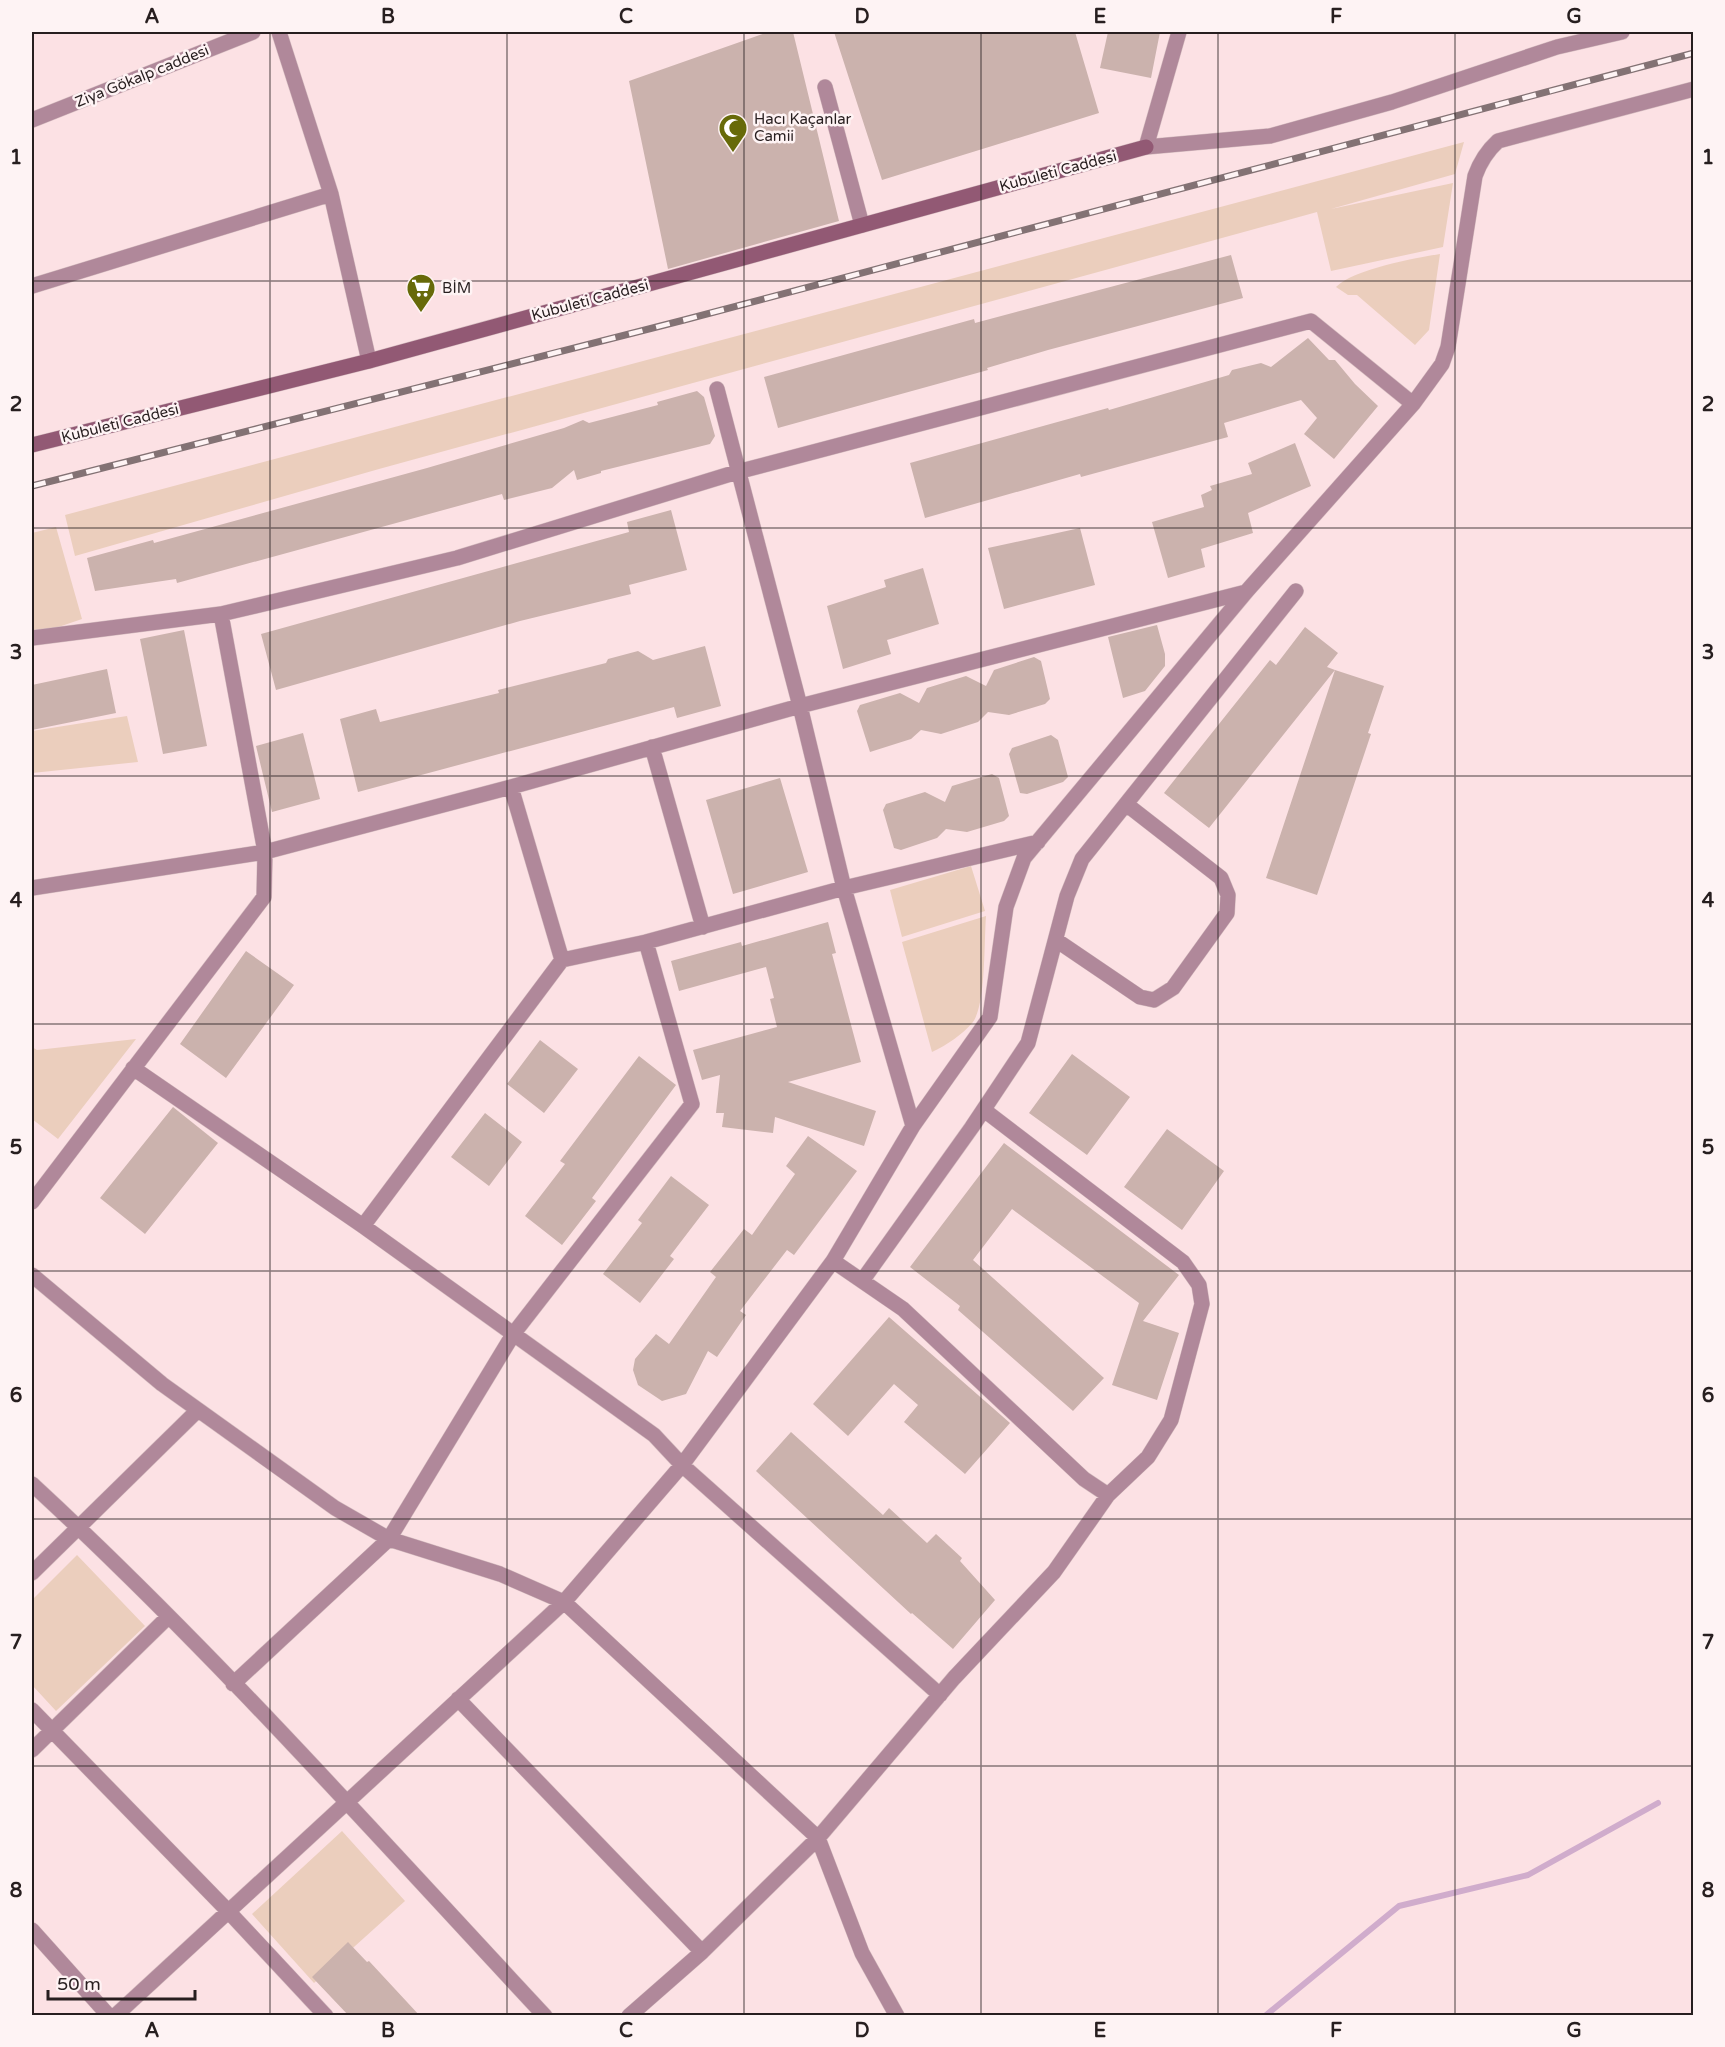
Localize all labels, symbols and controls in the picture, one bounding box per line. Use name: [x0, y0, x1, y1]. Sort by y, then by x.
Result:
text: A: [145, 5, 160, 29]
text: B: [381, 5, 395, 29]
text: C: [619, 5, 633, 29]
text: D: [854, 5, 870, 29]
text: E: [1094, 5, 1107, 29]
text: F: [1330, 5, 1342, 29]
text: G: [1566, 5, 1582, 29]
street label: Ziya Gökalp caddesi: [73, 41, 211, 111]
place label: Hacı Kaçanlar Camii: [754, 110, 852, 145]
mosque icon: Hacı Kaçanlar Camii: [717, 112, 749, 154]
text: 1: [10, 146, 22, 170]
text: 1: [1702, 146, 1714, 170]
street label: Kubuleti Caddesi: [997, 147, 1119, 195]
supermarket icon: BİM: [405, 272, 437, 314]
street label: Kubuleti Caddesi: [529, 276, 651, 324]
place label: BİM: [442, 279, 471, 297]
text: 2: [10, 393, 22, 417]
text: 2: [1702, 393, 1714, 417]
street label: Kubuleti Caddesi: [59, 400, 181, 446]
text: 3: [10, 641, 22, 665]
text: 3: [1702, 641, 1714, 665]
text: 4: [10, 889, 23, 913]
text: 4: [1702, 889, 1715, 913]
text: 5: [10, 1136, 22, 1160]
text: 5: [1702, 1136, 1714, 1160]
text: 6: [10, 1384, 22, 1408]
text: 6: [1702, 1384, 1714, 1408]
text: 7: [10, 1631, 22, 1655]
text: 7: [1702, 1631, 1714, 1655]
text: 8: [10, 1879, 22, 1903]
text: 8: [1702, 1879, 1714, 1903]
scale bar: [48, 1963, 195, 2001]
text: 50 m: [57, 1973, 101, 1995]
text: A: [145, 2019, 160, 2043]
text: B: [381, 2019, 395, 2043]
text: C: [619, 2019, 633, 2043]
text: D: [854, 2019, 870, 2043]
text: E: [1094, 2019, 1107, 2043]
text: F: [1330, 2019, 1342, 2043]
text: G: [1566, 2019, 1582, 2043]

